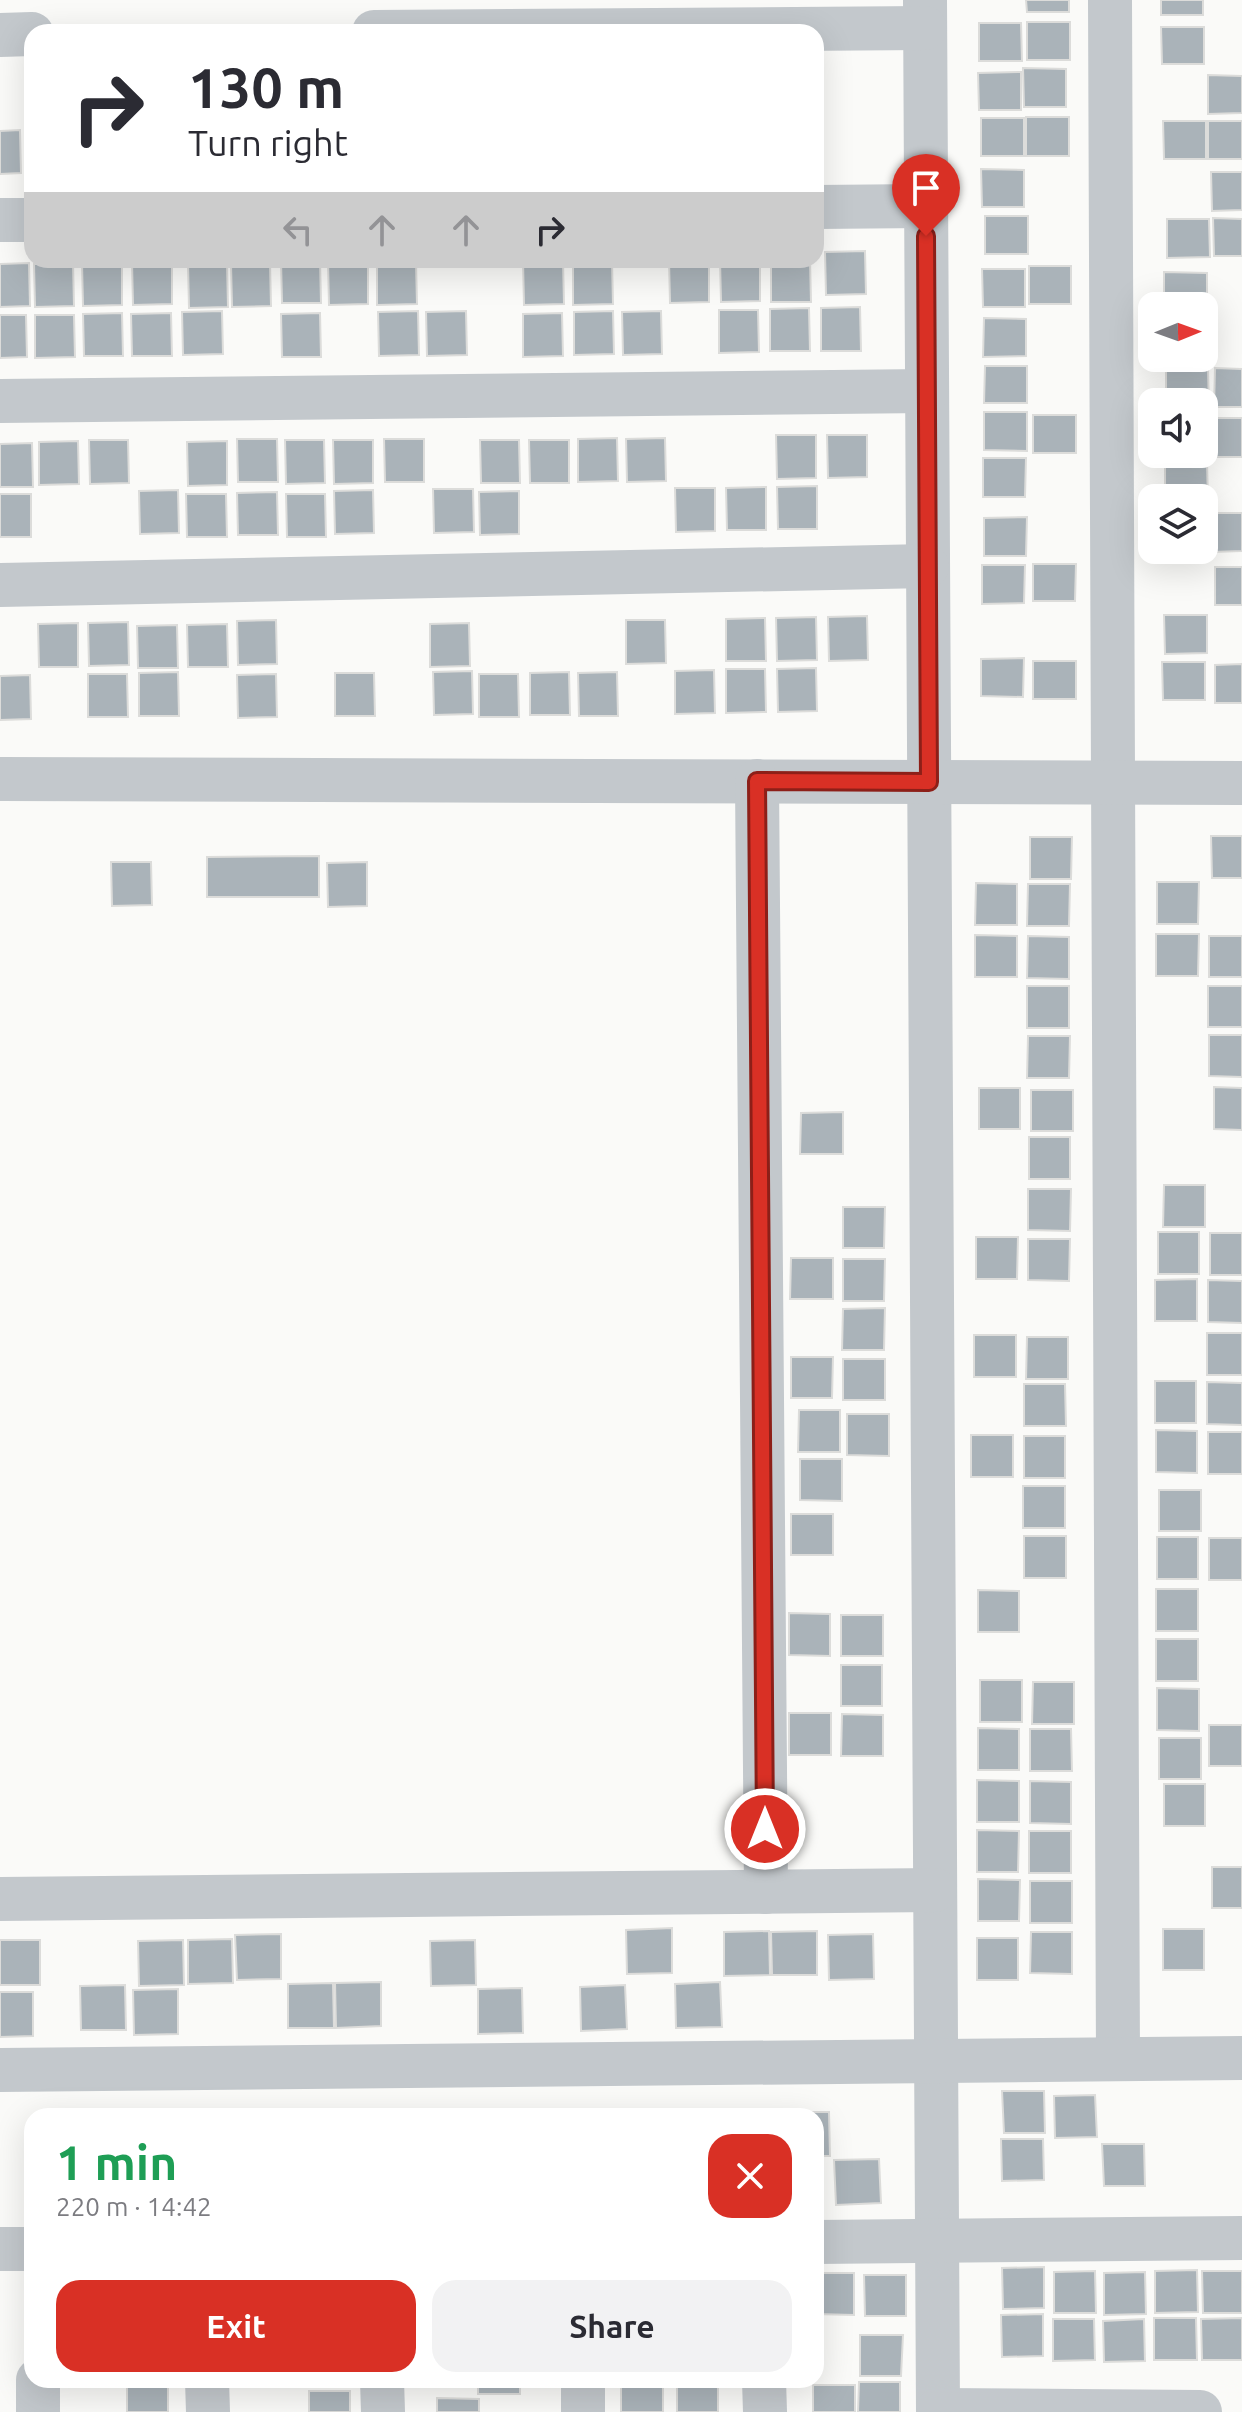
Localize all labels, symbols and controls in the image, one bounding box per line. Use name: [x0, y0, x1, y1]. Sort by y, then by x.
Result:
icon: right: [56, 56, 160, 160]
text: 130 m: [188, 56, 344, 119]
text: Turn right: [188, 122, 348, 163]
pin: [892, 154, 960, 236]
icon: arrive: [904, 166, 948, 210]
icon: left: [276, 208, 320, 252]
icon: ahead: [360, 208, 404, 252]
icon: ahead: [444, 208, 488, 252]
icon: right: [528, 208, 572, 252]
north arrow: [1138, 292, 1218, 372]
map controls: [1138, 292, 1218, 564]
button: sound: [1138, 388, 1218, 468]
button: layers: [1138, 484, 1218, 564]
position arrow: [723, 1787, 807, 1871]
button: close: [708, 2134, 792, 2218]
text: 1 min: [56, 2135, 177, 2189]
text: 220 m · 14:42: [56, 2192, 212, 2221]
button: Exit: [56, 2280, 416, 2372]
button: Share: [432, 2280, 792, 2372]

